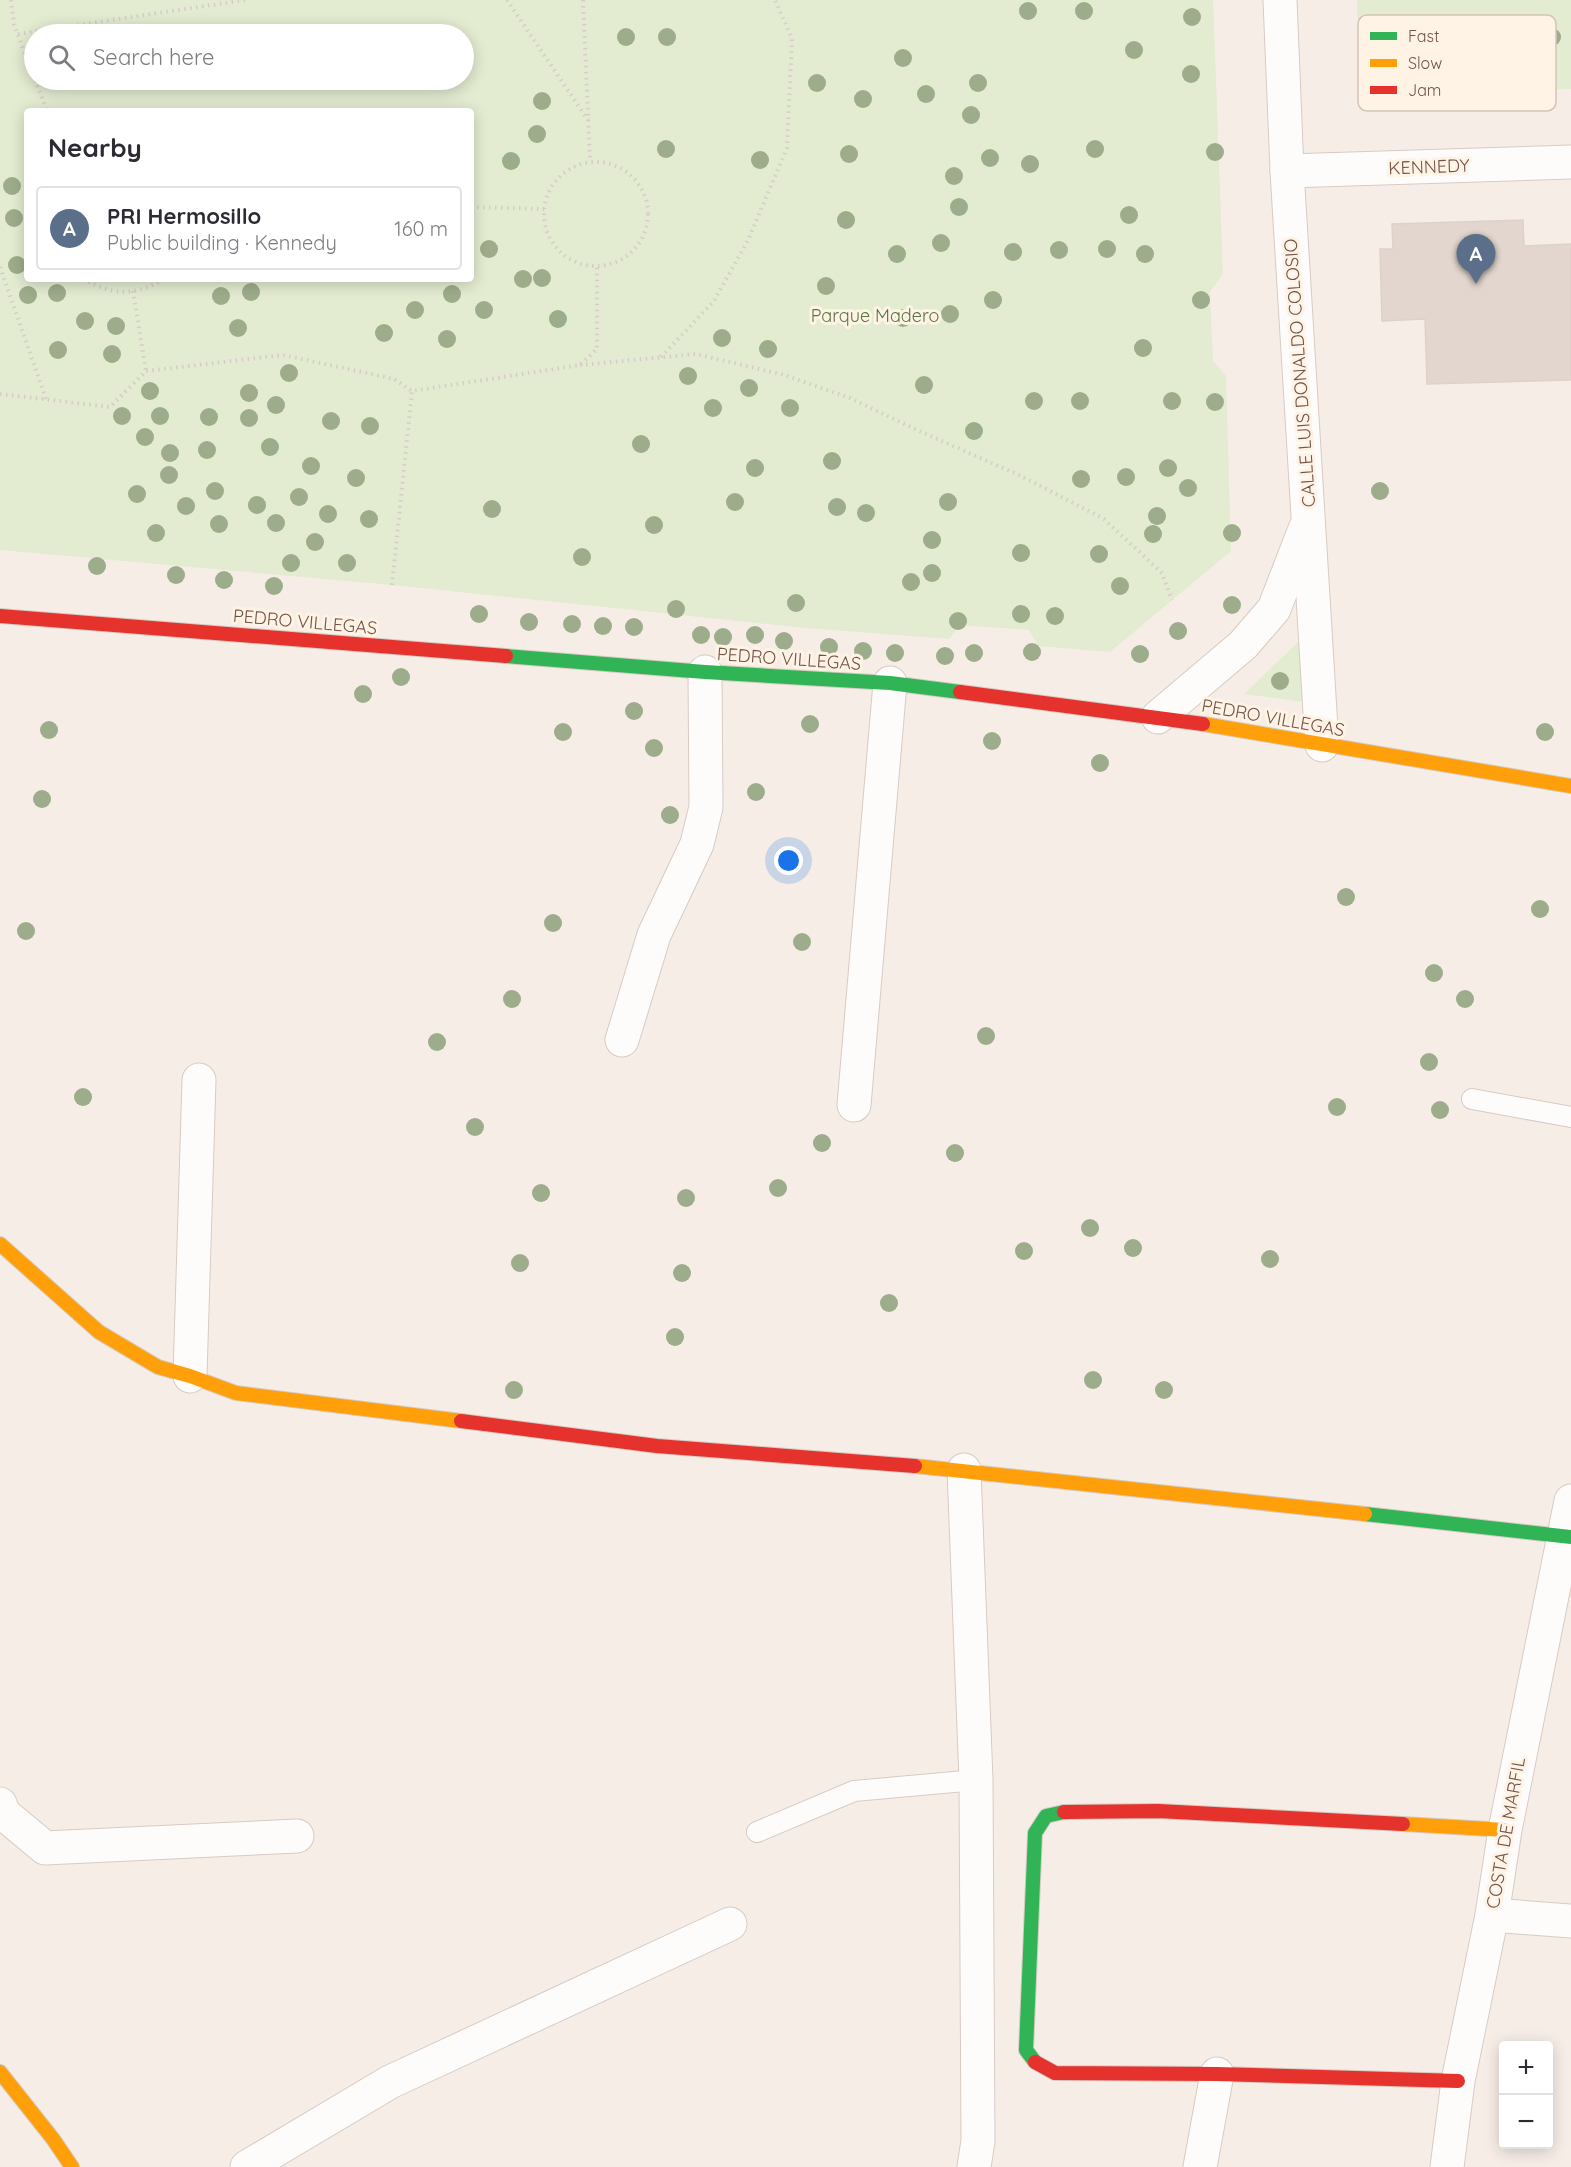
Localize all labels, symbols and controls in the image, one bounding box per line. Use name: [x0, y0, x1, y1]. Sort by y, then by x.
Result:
legend: [1358, 15, 1556, 111]
search box: [24, 24, 474, 90]
text: Fast: [1408, 26, 1439, 46]
icon: search: [45, 41, 78, 74]
text: Search here: [93, 43, 214, 71]
text: Slow: [1408, 53, 1442, 73]
text: Jam: [1408, 80, 1441, 100]
text: Nearby: [48, 131, 142, 164]
street label: KENNEDY: [1388, 154, 1470, 179]
text: PRI Hermosillo: [107, 202, 261, 230]
text: A: [63, 216, 76, 241]
text: 160 m: [394, 216, 448, 241]
text: Public building · Kennedy: [107, 230, 337, 255]
pin: A: [1456, 234, 1496, 284]
street label: CALLE LUIS DONALDO COLOSIO: [1279, 238, 1320, 508]
park label: Parque Madero: [811, 304, 939, 327]
street label: PEDRO VILLEGAS: [232, 604, 378, 639]
street label: PEDRO VILLEGAS: [716, 642, 862, 675]
street label: PEDRO VILLEGAS: [1200, 694, 1346, 741]
your location: [774, 846, 803, 875]
street label: COSTA DE MARFIL: [1481, 1755, 1530, 1910]
map controls: [1499, 2041, 1553, 2149]
button: +: [1499, 2041, 1553, 2095]
button: −: [1499, 2095, 1553, 2149]

